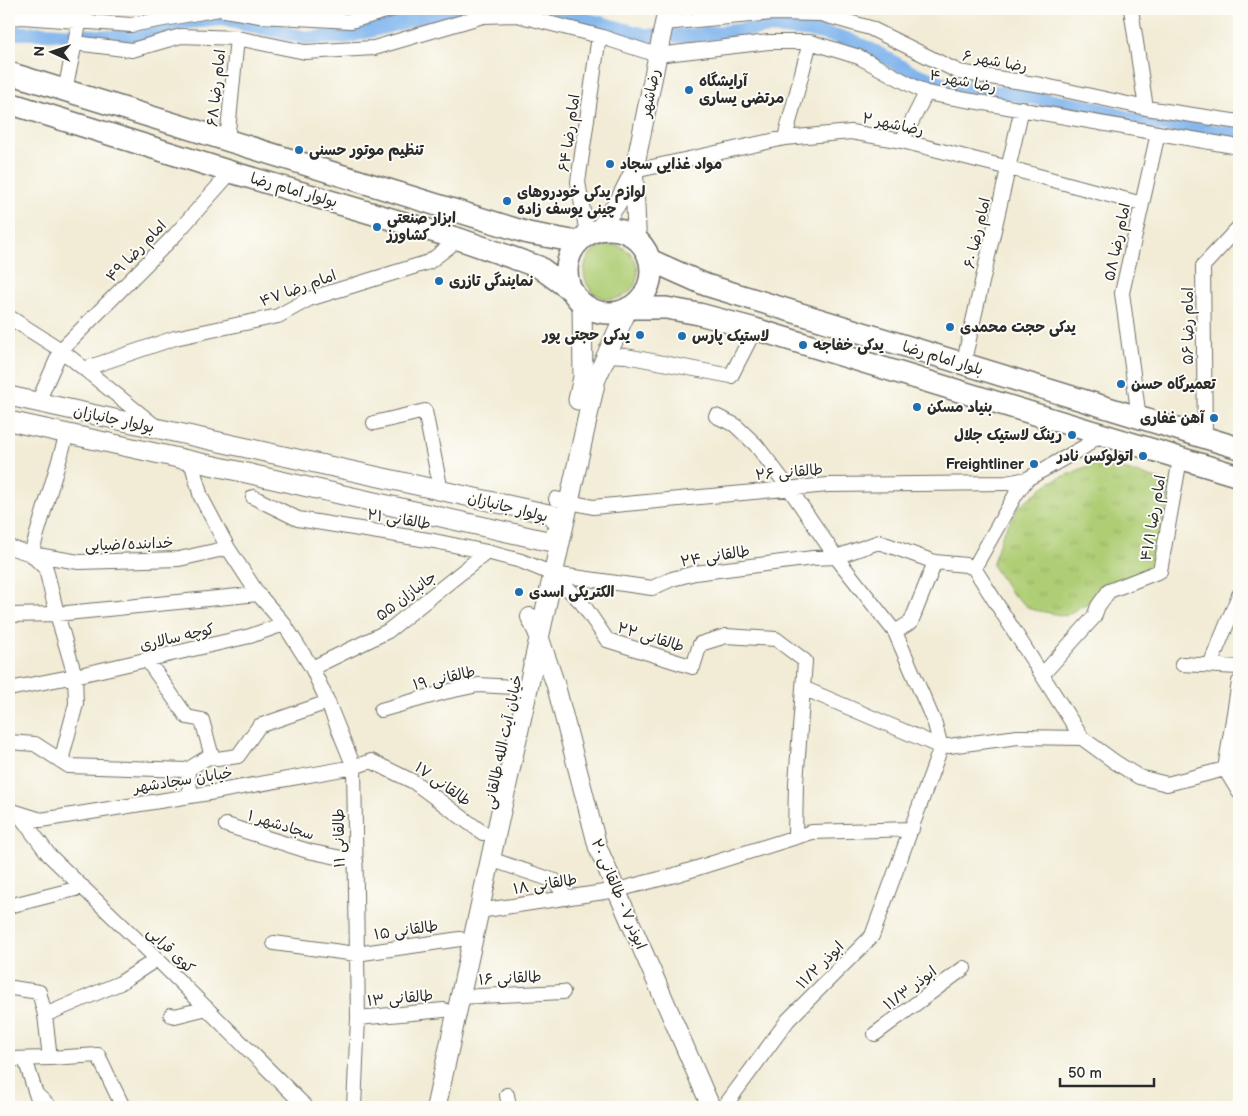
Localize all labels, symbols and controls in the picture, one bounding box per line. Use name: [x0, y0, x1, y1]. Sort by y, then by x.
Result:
north arrow: [28, 28, 78, 78]
text: N: [31, 46, 48, 57]
street label: رضا شهر ۶: [961, 46, 1029, 77]
street label: امام رضا ۶۸: [203, 48, 231, 128]
street label: رضا شهر ۴: [928, 66, 998, 97]
street label: رضاشهر: [636, 68, 664, 121]
place label: آرایشگاه مرتضی یساری: [699, 71, 784, 108]
marker: آرایشگاه مرتضی یساری: [683, 84, 695, 96]
street label: امام رضا ۶۴: [555, 93, 585, 173]
street label: رضاشهر ۲: [860, 109, 925, 140]
place label: تنظیم موتور حسنی: [309, 141, 424, 161]
marker: تنظیم موتور حسنی: [293, 144, 305, 156]
place label: مواد غذایی سجاد: [620, 155, 722, 174]
marker: مواد غذایی سجاد: [604, 158, 616, 170]
street label: بولوار امام رضا: [248, 169, 340, 213]
place label: لوازم یدکی خودروهای چینی یوسف زاده: [517, 183, 645, 219]
marker: لوازم یدکی خودروهای چینی یوسف زاده: [501, 195, 513, 207]
street label: امام رضا ۶۰: [960, 196, 996, 271]
street label: امام رضا ۵۸: [1100, 201, 1136, 283]
place label: ابزار صنعتی کشاورز: [385, 209, 456, 245]
street label: امام رضا ۴۹: [102, 216, 171, 287]
marker: ابزار صنعتی کشاورز: [371, 221, 383, 233]
street label: امام رضا ۴۷: [257, 266, 339, 312]
place label: نمایندگی تازری: [449, 271, 533, 291]
marker: نمایندگی تازری: [433, 275, 445, 287]
street label: امام رضا ۵۶: [1179, 287, 1199, 365]
place label: یدکی حجت محمدی: [960, 318, 1076, 337]
marker: یدکی حجت محمدی: [944, 321, 956, 333]
place label: یدکی حجتی پور: [541, 326, 631, 345]
place label: لاستیک پارس: [692, 327, 769, 346]
marker: یدکی حجتی پور: [634, 329, 646, 341]
marker: لاستیک پارس: [676, 330, 688, 342]
place label: یدکی خفاجه: [813, 336, 885, 355]
street label: بلوار امام رضا: [900, 337, 986, 381]
marker: یدکی خفاجه: [797, 339, 809, 351]
place label: تعمیرگاه حسن: [1131, 374, 1216, 394]
marker: تعمیرگاه حسن: [1115, 378, 1127, 390]
place label: بنیاد مسکن: [927, 398, 992, 417]
marker: بنیاد مسکن: [911, 401, 923, 413]
street label: بولوار جانبازان: [72, 402, 156, 437]
place label: آهن غفاری: [1140, 409, 1205, 428]
marker: آهن غفاری: [1208, 412, 1220, 424]
place label: رینگ لاستیک جلال: [954, 426, 1062, 445]
marker: رینگ لاستیک جلال: [1066, 429, 1078, 441]
place label: اتولوکس نادر: [1055, 447, 1133, 466]
marker: اتولوکس نادر: [1137, 450, 1149, 462]
place label: Freightliner: [946, 455, 1025, 474]
marker: Freightliner: [1028, 458, 1040, 470]
street label: طالقانی ۲۶: [754, 460, 824, 485]
street label: امام رضا ۴۱/۱: [1137, 474, 1171, 563]
street label: بولوار جانبازان: [466, 488, 550, 527]
street label: طالقانی ۲۱: [366, 505, 432, 534]
street label: خدابنده/ضیایی: [84, 533, 174, 556]
street label: طالقانی ۲۴: [679, 542, 751, 571]
street label: جانبازان ۵۵: [372, 567, 440, 625]
place label: الکتریکی اسدی: [529, 583, 615, 602]
marker: الکتریکی اسدی: [513, 586, 525, 598]
street label: طالقانی ۲۲: [615, 618, 687, 657]
street label: کوچه سالاری: [138, 620, 216, 655]
street label: طالقانی ۱۹: [411, 662, 477, 695]
street label: خیابان آیت الله طالقانی: [480, 673, 527, 811]
street label: طالقانی ۱۷: [411, 758, 475, 811]
street label: خیابان سجادشهر: [131, 763, 234, 798]
street label: سجادشهر ۱: [245, 806, 316, 845]
street label: طالقانی ۱۱: [329, 808, 350, 868]
street label: ابوذر ۷ - طالقانی ۲۰: [587, 836, 650, 952]
street label: طالقانی ۱۸: [512, 870, 578, 899]
street label: طالقانی ۱۵: [373, 917, 439, 944]
street label: کوی قرایی: [143, 923, 199, 978]
street label: ابوذر ۱۱/۲: [793, 938, 848, 993]
street label: ابوذر ۱۱/۳: [880, 962, 941, 1015]
street label: طالقانی ۱۶: [478, 967, 542, 990]
street label: طالقانی ۱۳: [366, 986, 434, 1011]
scale bar: [1060, 1056, 1154, 1088]
text: 50 m: [1068, 1064, 1102, 1083]

